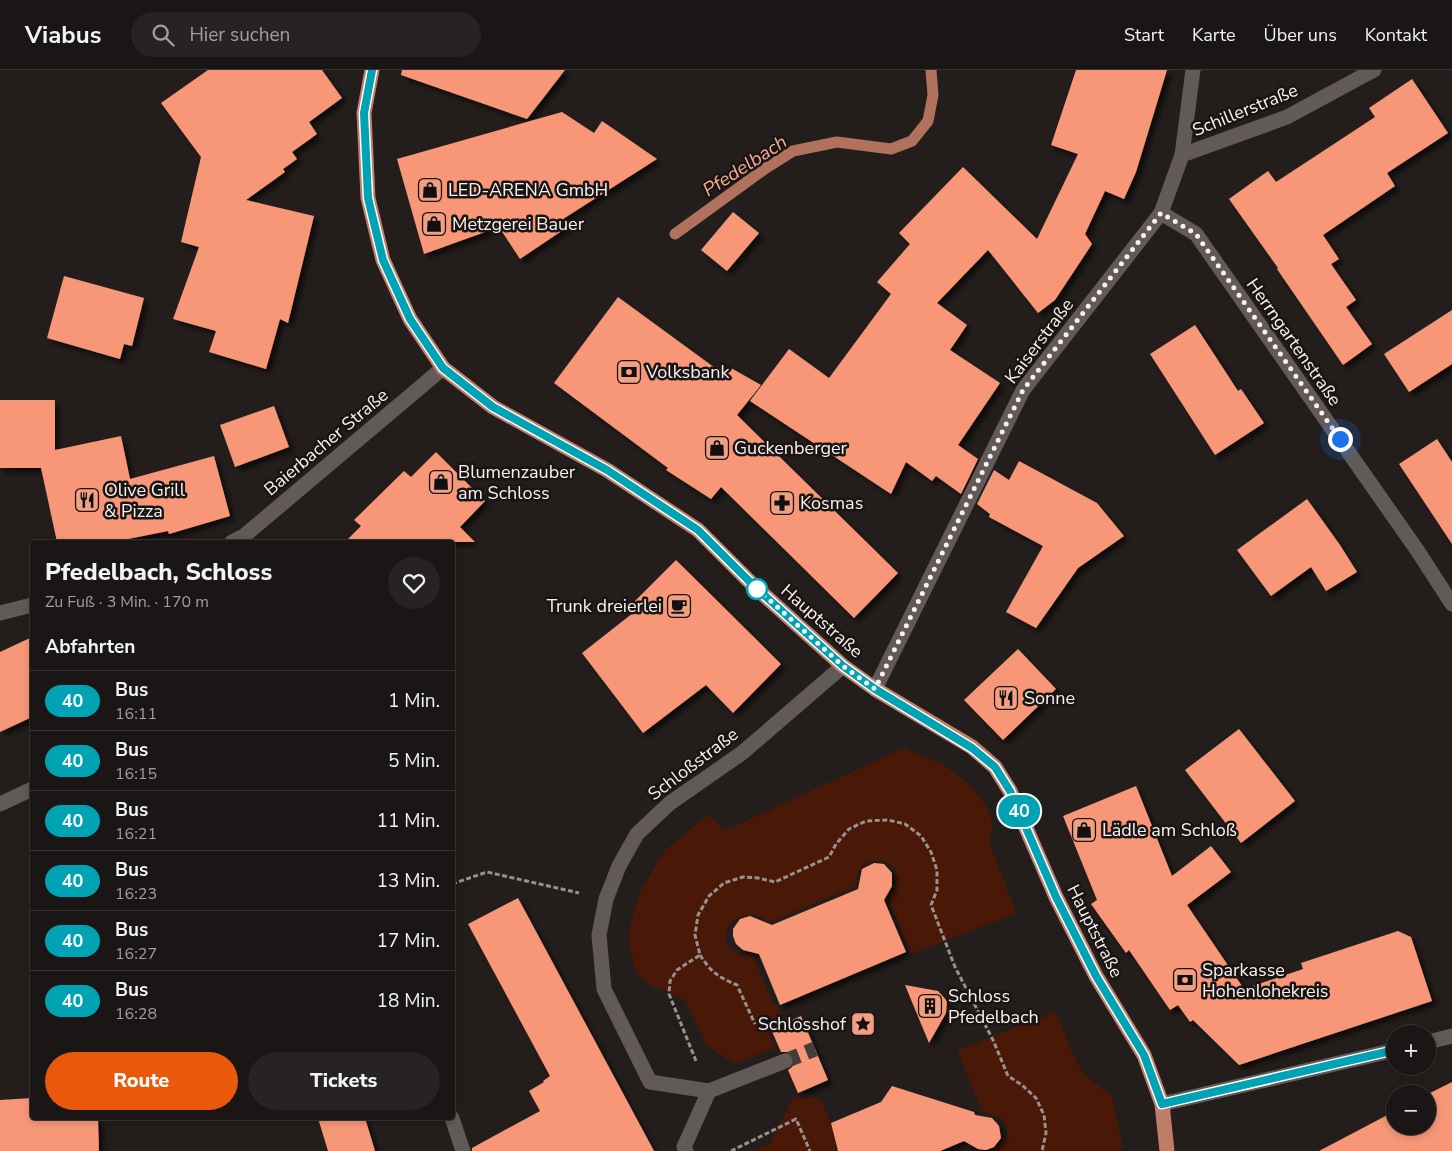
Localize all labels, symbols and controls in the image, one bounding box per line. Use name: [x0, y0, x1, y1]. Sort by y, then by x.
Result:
search box: [131, 12, 481, 57]
text: Viabus: [25, 19, 101, 51]
icon: search: [149, 21, 177, 49]
text: Hier suchen: [189, 22, 290, 48]
text: Start: [1124, 23, 1164, 47]
text: Karte: [1192, 23, 1236, 47]
text: Über uns: [1264, 23, 1337, 47]
text: Kontakt: [1365, 23, 1427, 47]
street label: Schillerstraße: [1189, 78, 1301, 142]
water label: Pfedelbach: [698, 129, 792, 203]
shop icon: LED-ARENA GmbH: [417, 177, 443, 203]
place label: LED-ARENA GmbH: [448, 178, 608, 202]
shop icon: Metzgerei Bauer: [421, 211, 447, 237]
place label: Metzgerei Bauer: [452, 212, 585, 236]
street label: Herrngartenstraße: [1241, 273, 1347, 411]
street label: Kaiserstraße: [999, 293, 1079, 389]
bank icon: Volksbank: [616, 359, 642, 385]
place label: Volksbank: [645, 360, 730, 384]
street label: Baierbacher Straße: [259, 383, 393, 501]
your location: [1328, 427, 1353, 452]
shop icon: Guckenberger: [704, 435, 730, 461]
place label: Guckenberger: [734, 436, 848, 460]
place label: Blumenzauber am Schloss: [458, 460, 576, 505]
shop icon: Blumenzauber am Schloss: [428, 469, 454, 495]
place label: Olive Grill & Pizza: [104, 478, 186, 523]
restaurant icon: Olive Grill & Pizza: [74, 487, 100, 513]
pharmacy icon: Kosmas: [769, 490, 795, 516]
place label: Kosmas: [800, 491, 863, 515]
text: Pfedelbach, Schloss: [45, 556, 272, 588]
button: heart: [388, 557, 440, 609]
unlabelled marker: [746, 578, 768, 600]
street label: Hauptstraße: [776, 579, 868, 663]
text: Zu Fuß · 3 Min. · 170 m: [45, 591, 209, 613]
cafe icon: Trunk dreierlei: [666, 593, 692, 619]
place label: Trunk dreierlei: [547, 594, 662, 618]
text: Abfahrten: [45, 634, 135, 660]
text: Bus: [115, 677, 148, 703]
restaurant icon: Sonne: [993, 685, 1019, 711]
place label: Sonne: [1024, 686, 1075, 710]
text: 1 Min.: [388, 688, 440, 714]
text: 40: [62, 689, 83, 713]
text: 16:11: [115, 703, 157, 725]
street label: Schloßstraße: [643, 722, 743, 806]
text: Bus: [115, 737, 148, 763]
text: 5 Min.: [388, 748, 440, 774]
text: 40: [62, 749, 83, 773]
text: 16:15: [115, 763, 157, 785]
line badge: 40: [996, 795, 1042, 827]
text: Bus: [115, 797, 148, 823]
text: 40: [1008, 799, 1030, 823]
text: 11 Min.: [377, 808, 440, 834]
text: 40: [62, 809, 83, 833]
shop icon: Lädle am Schloß: [1071, 817, 1097, 843]
place label: Lädle am Schloß: [1102, 818, 1237, 842]
text: 16:21: [115, 823, 157, 845]
text: Bus: [115, 857, 148, 883]
text: 13 Min.: [377, 868, 440, 894]
text: 40: [62, 869, 83, 893]
street label: Hauptstraße: [1061, 880, 1129, 982]
text: 16:23: [115, 883, 157, 905]
text: Bus: [115, 917, 148, 943]
text: 17 Min.: [377, 928, 440, 954]
text: 40: [62, 929, 83, 953]
text: 16:27: [115, 943, 157, 965]
place label: Sparkasse Hohenlohekreis: [1202, 958, 1329, 1003]
bank icon: Sparkasse Hohenlohekreis: [1172, 967, 1198, 993]
text: Bus: [115, 977, 148, 1003]
place label: Schloss Pfedelbach: [948, 984, 1039, 1029]
text: 18 Min.: [377, 988, 440, 1014]
text: 40: [62, 989, 83, 1013]
building icon: Schloss Pfedelbach: [917, 993, 943, 1019]
text: 16:28: [115, 1003, 157, 1025]
place icon: Schlosshof: [850, 1011, 876, 1037]
place label: Schlosshof: [758, 1012, 847, 1036]
map controls: [1386, 1025, 1436, 1135]
button: +: [1386, 1025, 1436, 1075]
button: Route: [45, 1052, 238, 1110]
button: Tickets: [248, 1052, 440, 1110]
button: −: [1386, 1085, 1436, 1135]

